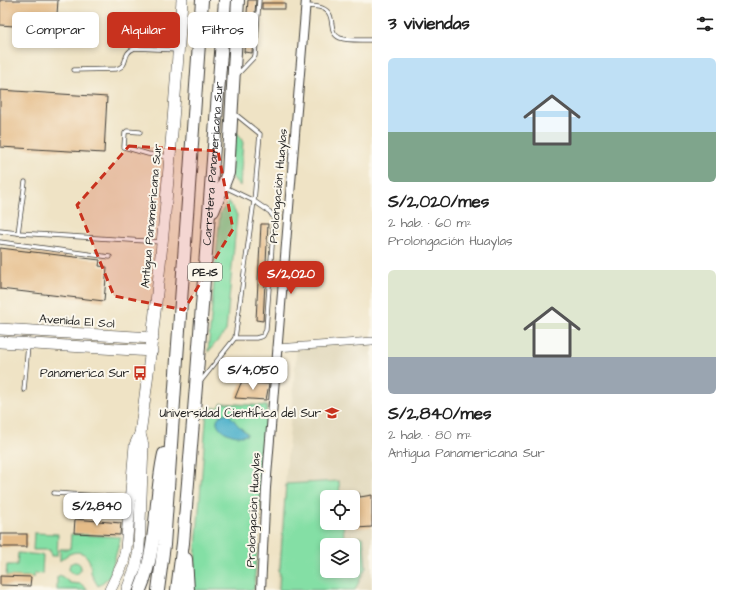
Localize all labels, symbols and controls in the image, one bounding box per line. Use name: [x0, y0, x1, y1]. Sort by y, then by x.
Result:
chip: Comprar: [12, 12, 99, 48]
chip: Alquilar: [107, 12, 180, 48]
chip: Filtros: [188, 12, 258, 48]
text: 3 viviendas: [388, 12, 470, 36]
icon: filters: [694, 13, 716, 35]
street label: Carretera Panamericana Sur: [199, 81, 228, 246]
icon: home: [516, 84, 588, 156]
street label: Prolongación Huaylas: [265, 128, 293, 244]
street label: Antigua Panamericana Sur: [137, 143, 167, 289]
text: S/2,020/mes: [388, 190, 489, 214]
text: 2 hab. · 60 m²: [388, 214, 472, 232]
text: Prolongación Huaylas: [388, 232, 513, 250]
pin: S/2,020: [254, 261, 328, 295]
road number: PE-1S: [188, 263, 222, 281]
text: S/2,020: [267, 265, 315, 283]
icon: home: [516, 296, 588, 368]
street label: Avenida El Sol: [39, 310, 115, 333]
pin: S/4,050: [216, 357, 290, 391]
text: S/4,050: [227, 361, 279, 379]
place label: Panamerica Sur: [40, 365, 129, 382]
bus stop icon: Panamerica Sur: [132, 365, 148, 381]
text: S/2,840/mes: [388, 402, 491, 426]
place label: Universidad Científica del Sur: [159, 405, 321, 422]
school or university icon: Universidad Científica del Sur: [324, 405, 340, 421]
text: 2 hab. · 80 m²: [388, 426, 472, 444]
text: Antigua Panamericana Sur: [388, 444, 545, 462]
street label: Prolongación Huaylas: [242, 452, 266, 568]
map controls: [320, 490, 360, 578]
button: locate: [320, 490, 360, 530]
pin: S/2,840: [60, 493, 134, 527]
text: S/2,840: [72, 497, 122, 515]
button: layers: [320, 538, 360, 578]

